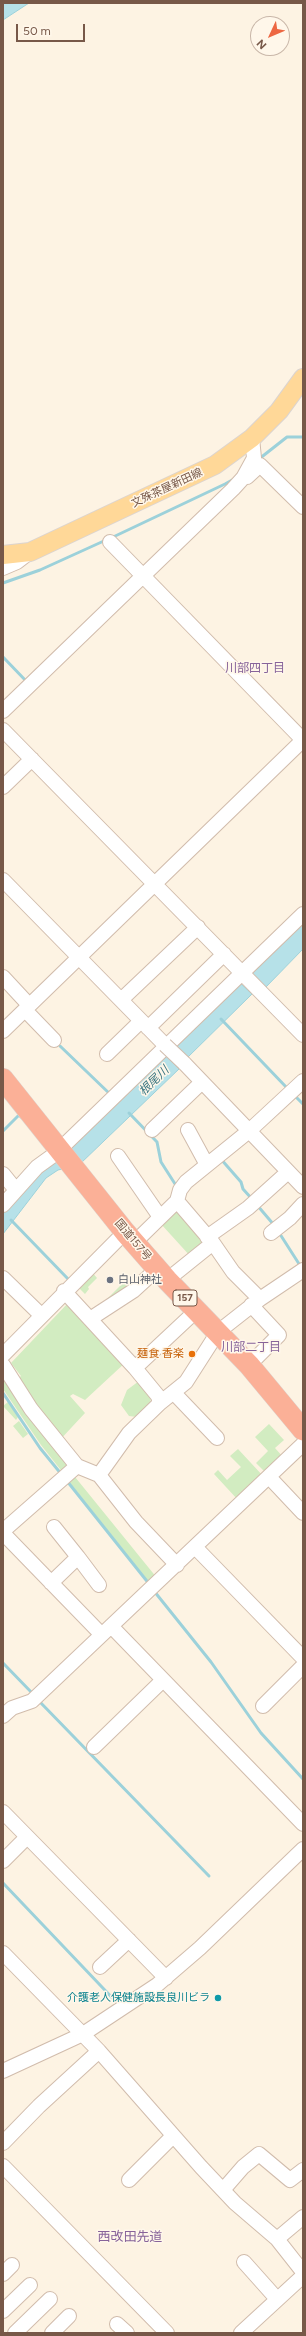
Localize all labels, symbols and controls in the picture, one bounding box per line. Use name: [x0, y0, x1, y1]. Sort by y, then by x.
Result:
scale bar: [18, 16, 87, 42]
north arrow: [250, 16, 290, 56]
text: 50 m: [23, 24, 51, 38]
text: N: [254, 36, 269, 52]
street label: 文殊茶屋新田線: [129, 466, 205, 510]
district label: 川部四丁目: [225, 661, 285, 675]
water label: 根尾川: [136, 1063, 172, 1099]
street label: 国道157号: [112, 1217, 154, 1263]
place label: 白山神社: [118, 1273, 162, 1287]
marker: 白山神社: [105, 1275, 115, 1285]
road number: 157: [173, 1290, 197, 1306]
district label: 川部二丁目: [221, 1340, 281, 1354]
place label: 麺食 香楽: [137, 1347, 184, 1361]
marker: 麺食 香楽: [187, 1349, 197, 1359]
place label: 介護老人保健施設長良川ビラ: [67, 1991, 210, 2005]
marker: 介護老人保健施設長良川ビラ: [213, 1993, 223, 2003]
district label: 西改田先道: [98, 2229, 162, 2245]

